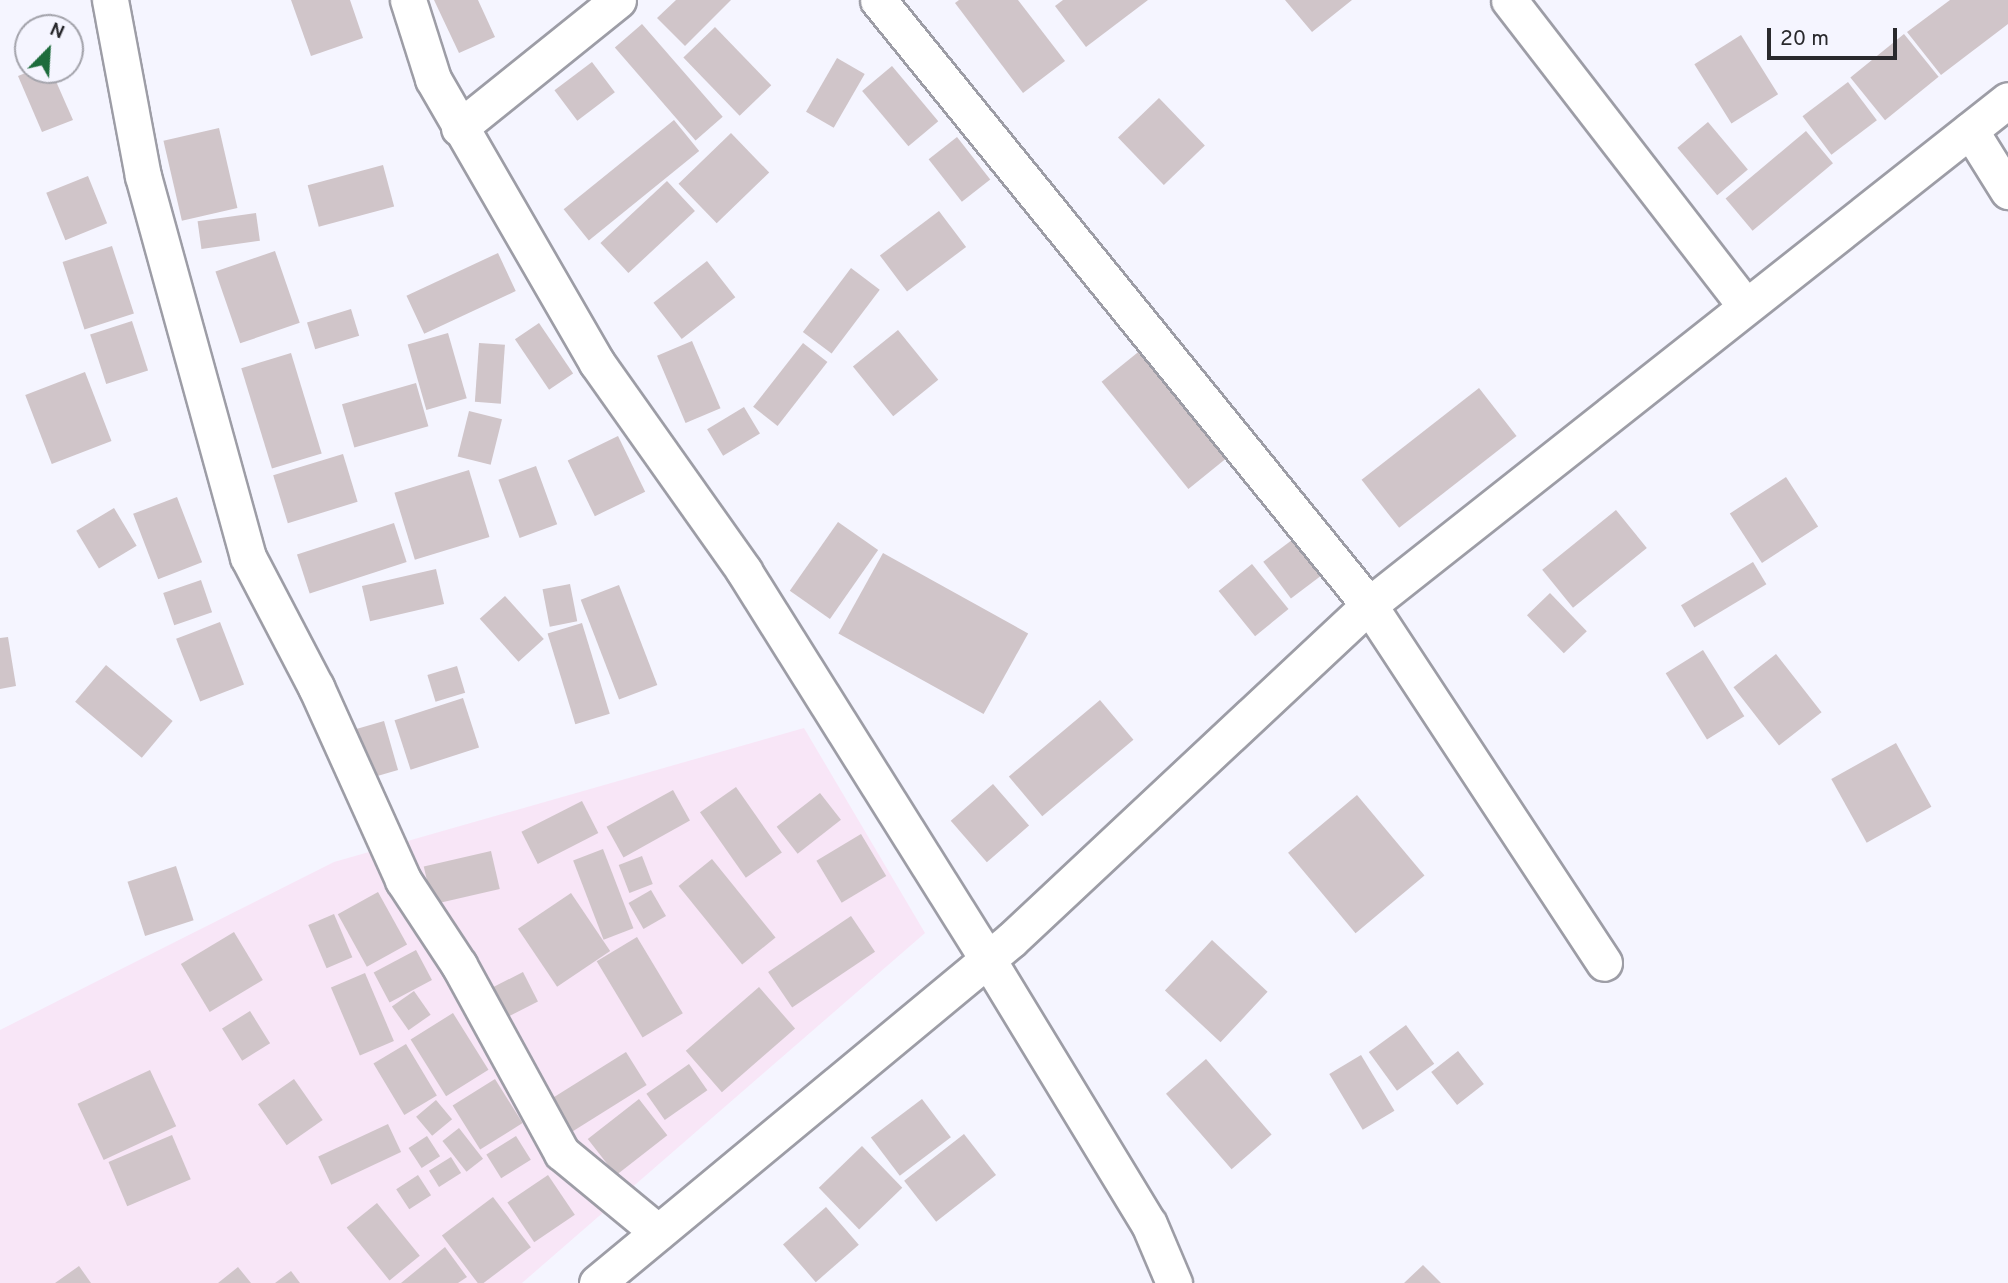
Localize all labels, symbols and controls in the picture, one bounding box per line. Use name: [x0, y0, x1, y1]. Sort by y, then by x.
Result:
north arrow: [14, 14, 84, 84]
scale bar: [1770, 14, 1899, 58]
text: N: [46, 18, 68, 45]
text: 20 m: [1780, 26, 1829, 53]

